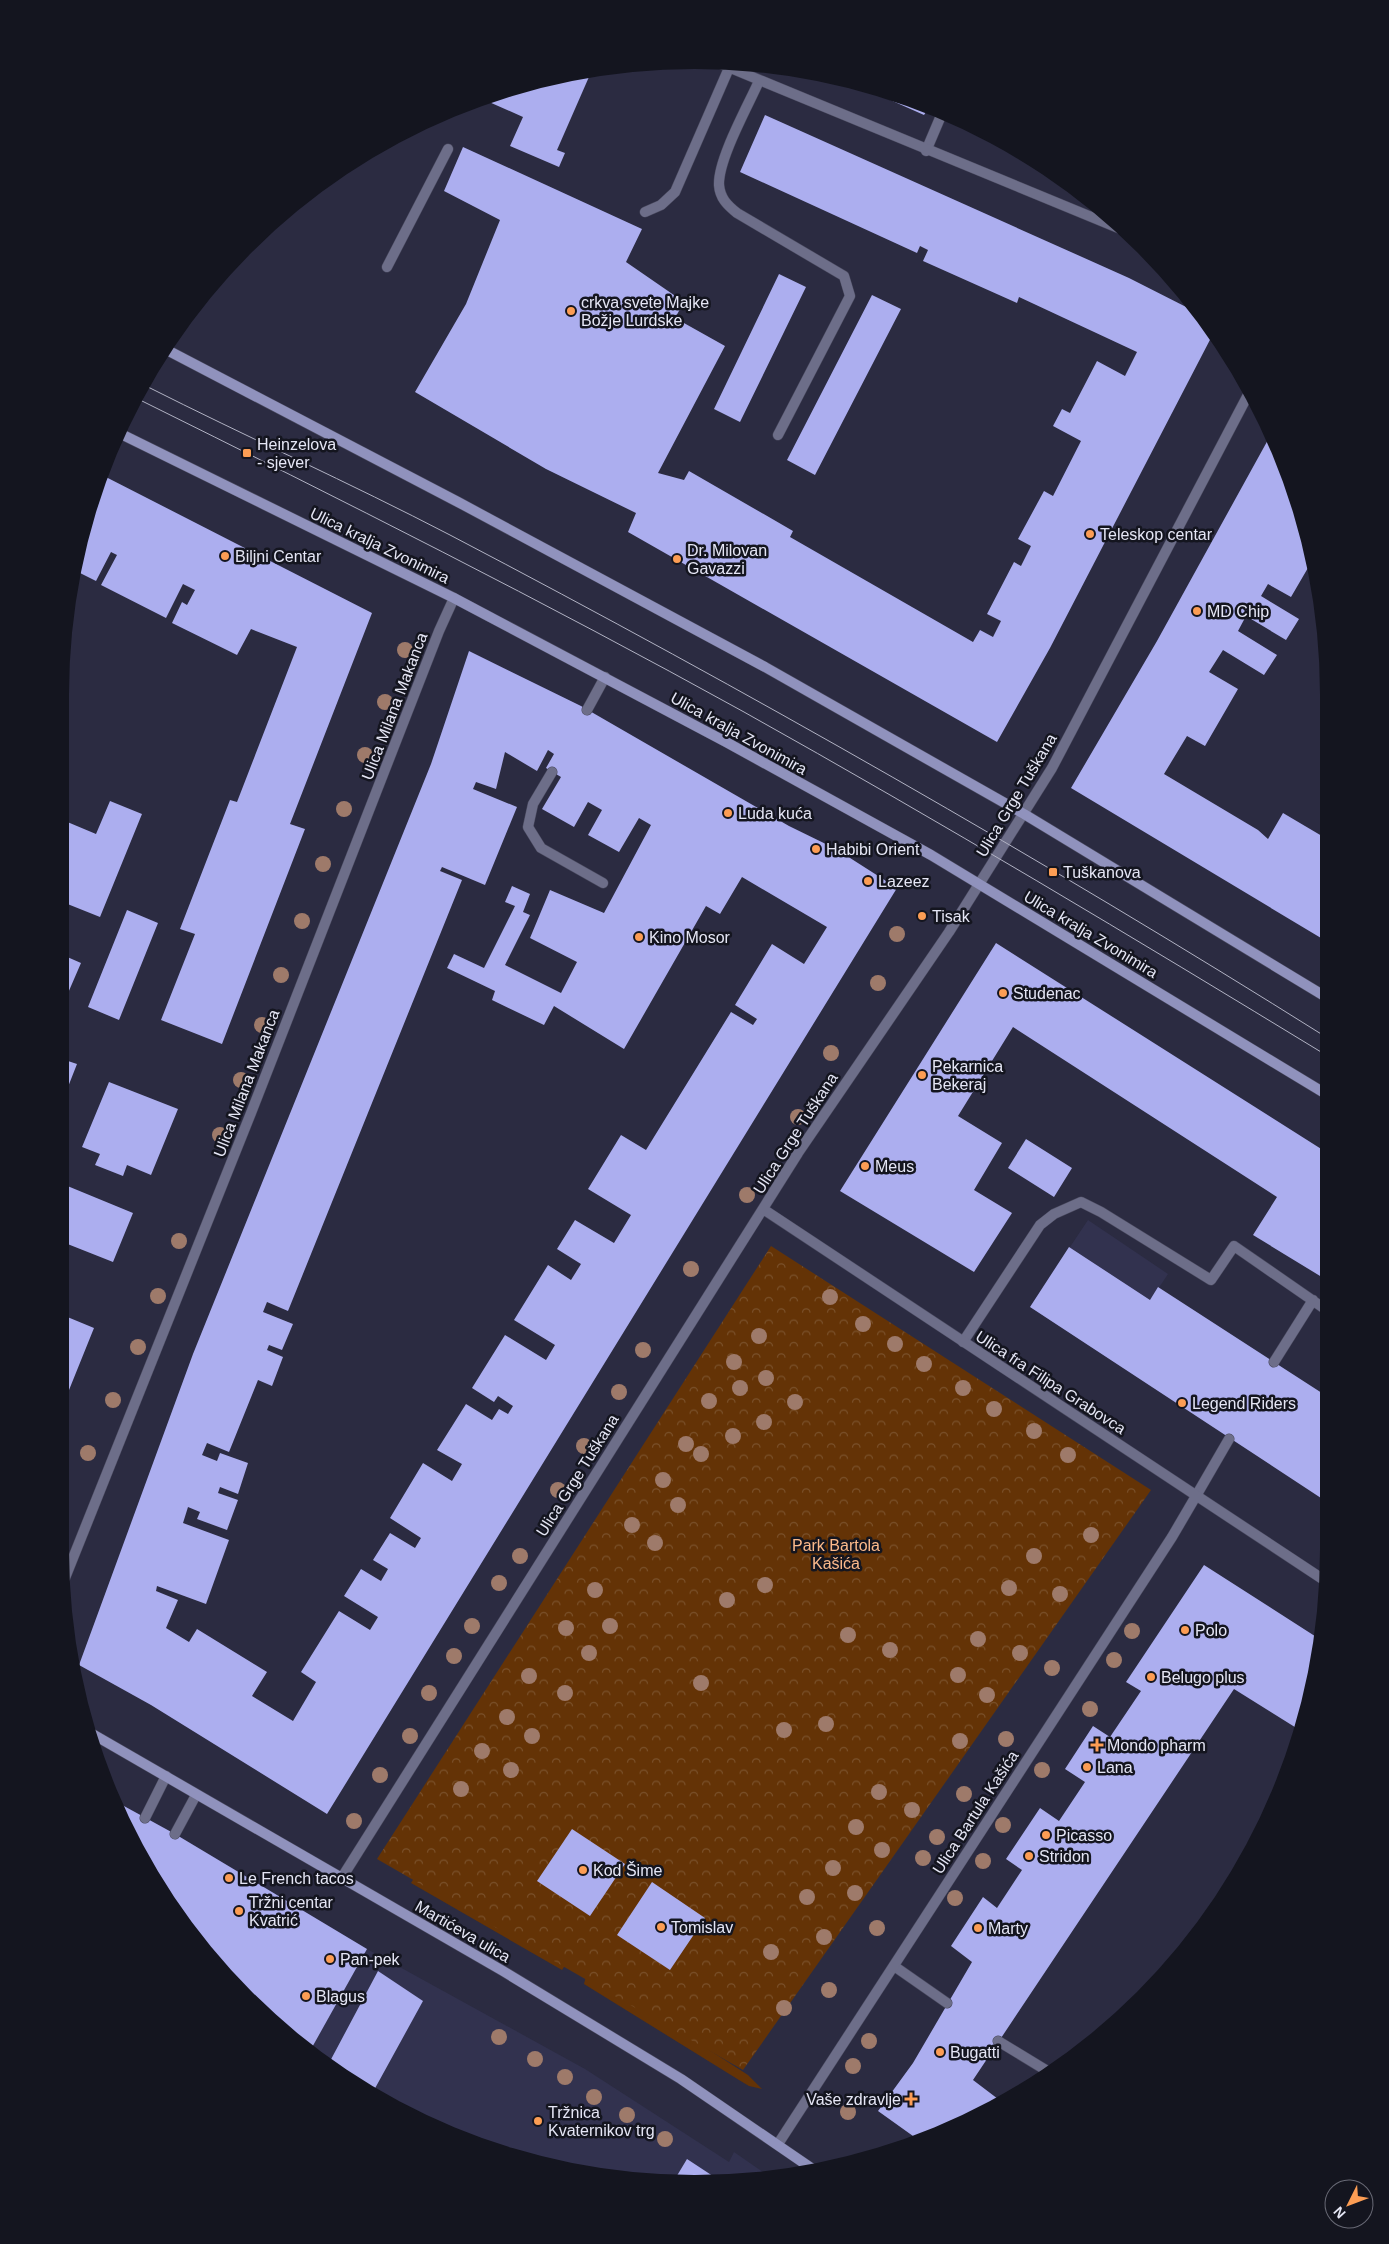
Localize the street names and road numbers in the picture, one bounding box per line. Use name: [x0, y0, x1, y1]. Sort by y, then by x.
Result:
street label: Ulica kralja Zvonimira: [307, 504, 452, 587]
street label: Ulica Milana Makanca: [358, 630, 430, 782]
street label: Ulica kralja Zvonimira: [668, 689, 810, 778]
street label: Ulica Grge Tuškana: [973, 731, 1060, 860]
street label: Ulica kralja Zvonimira: [1021, 888, 1161, 981]
street label: Ulica Milana Makanca: [210, 1007, 282, 1159]
street label: Ulica Grge Tuškana: [750, 1070, 841, 1197]
street label: Ulica fra Filipa Grabovca: [973, 1328, 1129, 1437]
street label: Ulica Grge Tuškana: [533, 1411, 622, 1539]
street label: Ulica Bartula Kašića: [929, 1748, 1022, 1877]
street label: Martićeva ulica: [412, 1897, 513, 1966]

